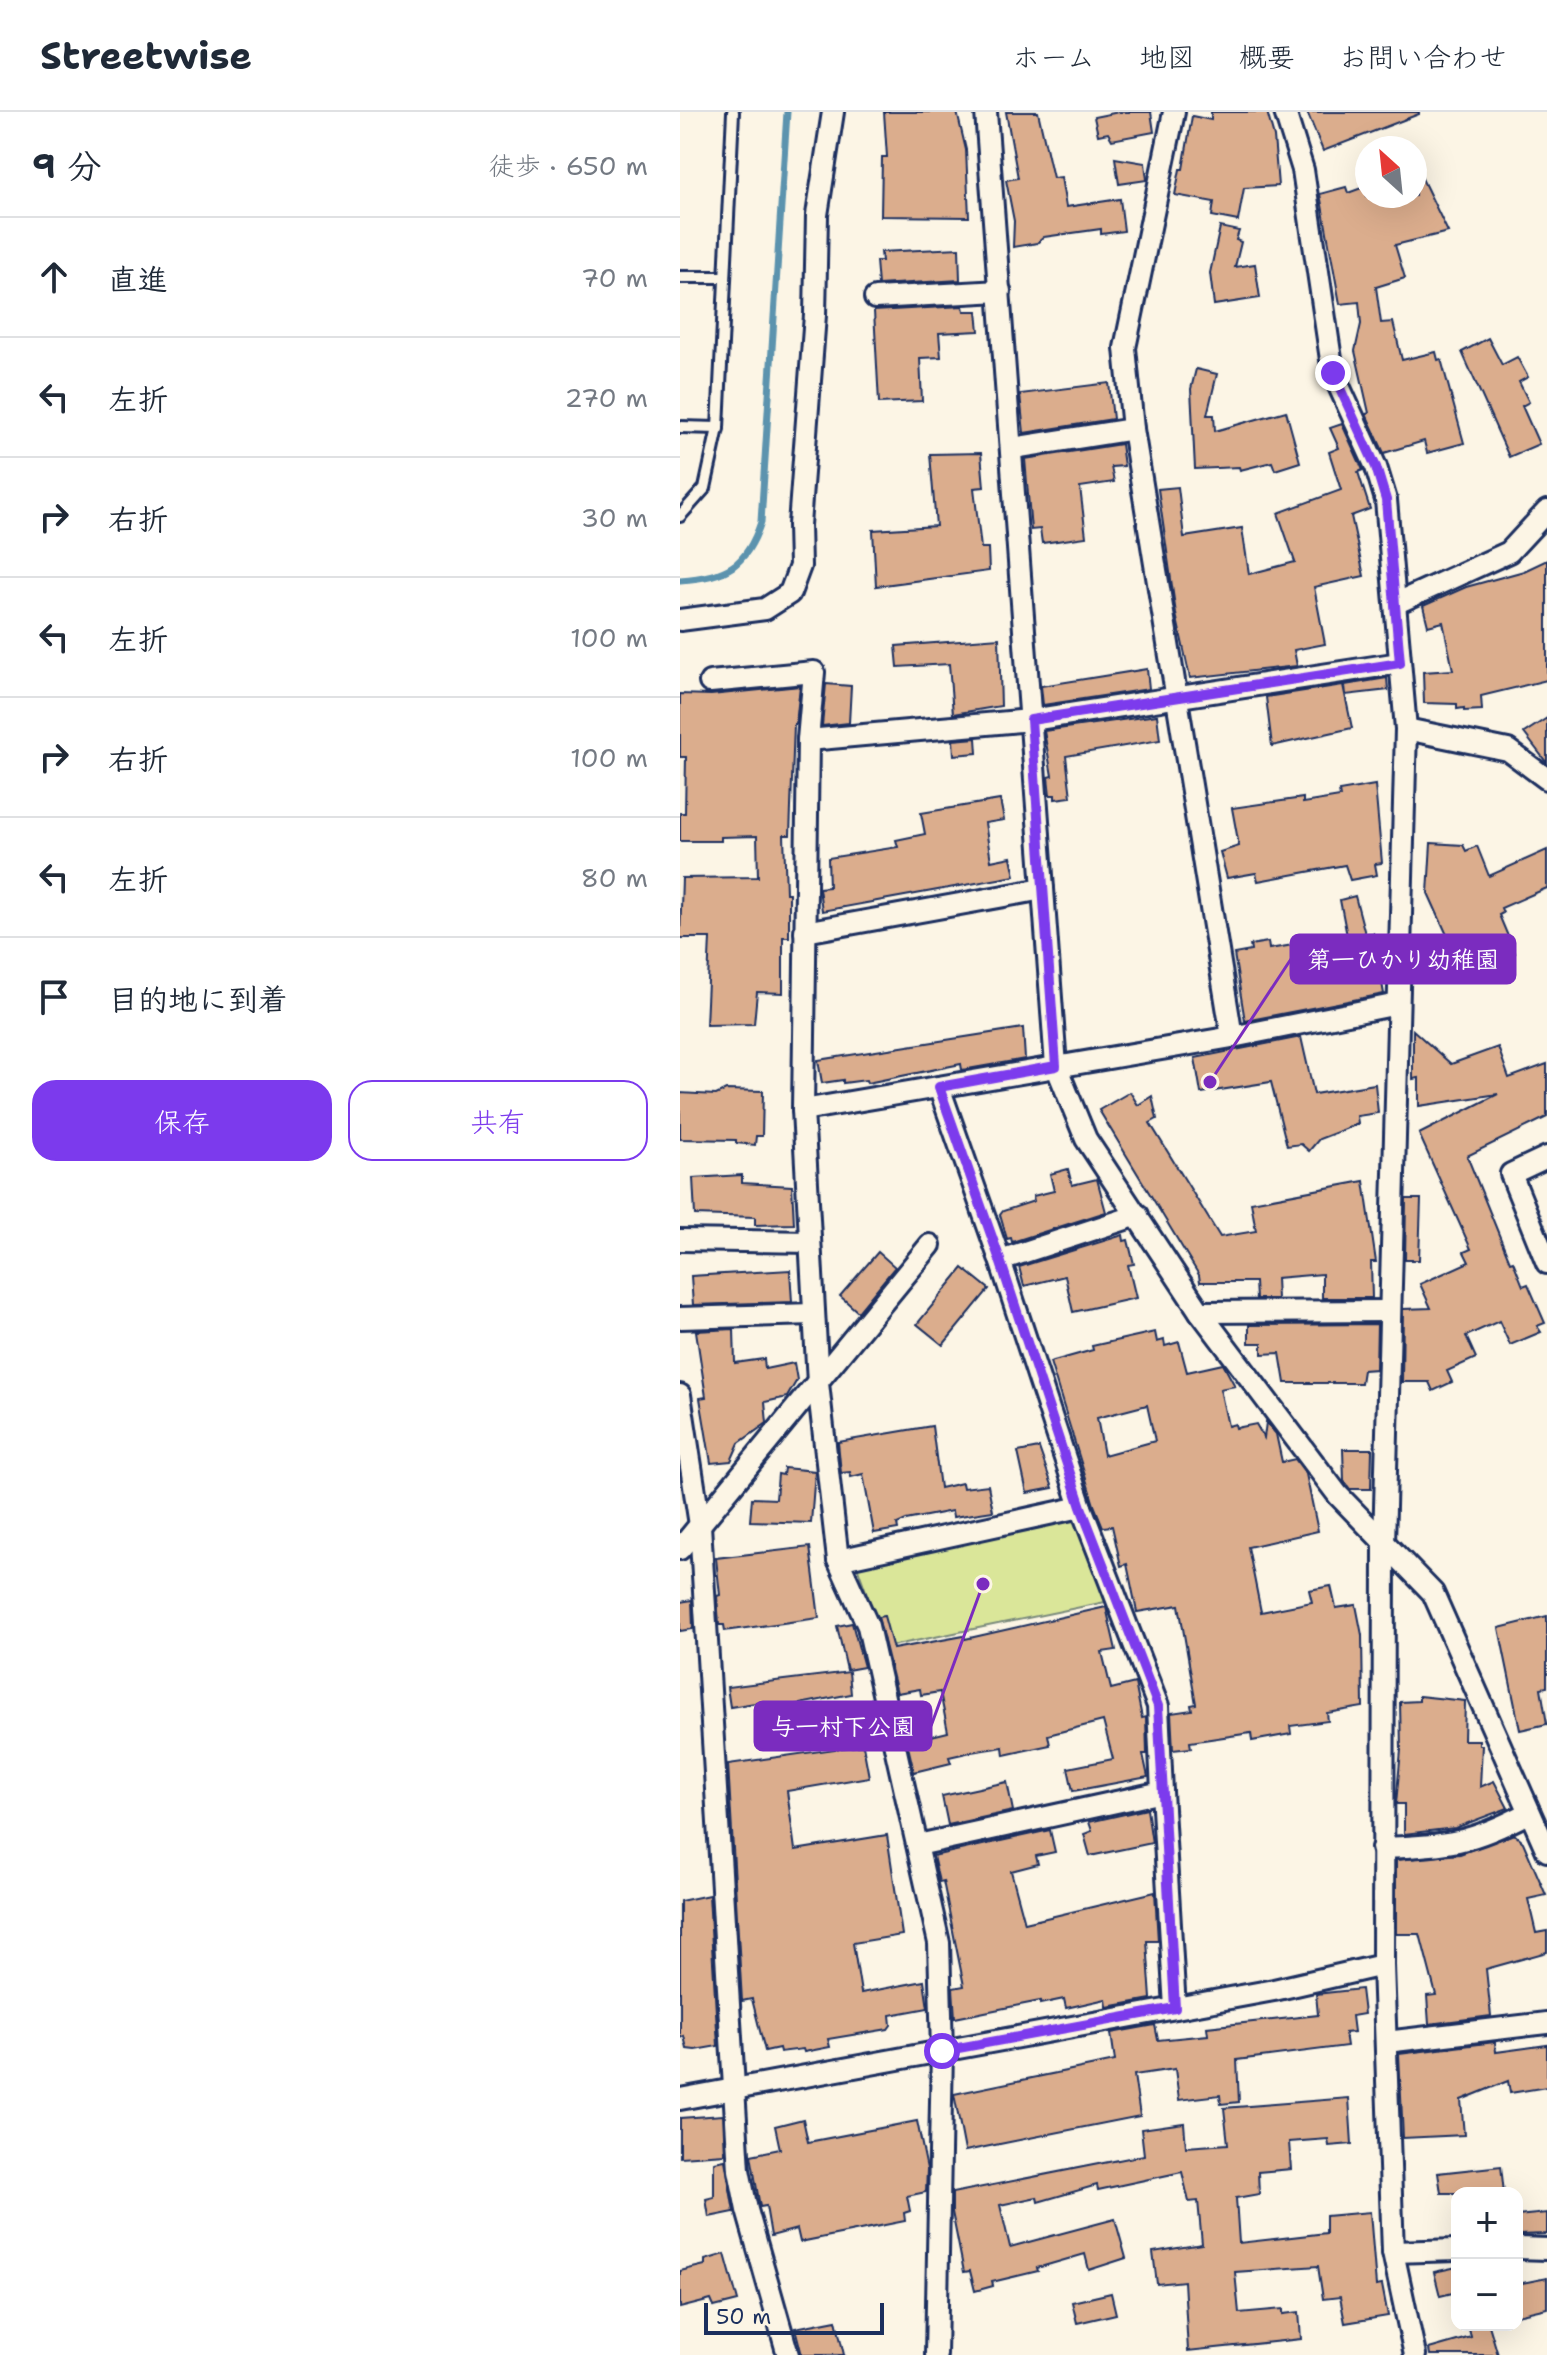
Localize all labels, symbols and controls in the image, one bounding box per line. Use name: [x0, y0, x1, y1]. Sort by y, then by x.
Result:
text: Streetwise: [40, 30, 252, 81]
text: ホーム: [1012, 38, 1095, 76]
text: 地図: [1139, 38, 1195, 76]
text: 概要: [1239, 38, 1295, 76]
text: お問い合わせ: [1339, 38, 1507, 76]
north arrow: [1355, 136, 1427, 208]
text: 9 分: [32, 143, 102, 189]
text: 徒歩 · 650 m: [489, 148, 648, 183]
icon: ahead: [32, 255, 76, 299]
text: 直進: [108, 259, 168, 300]
text: 70 m: [581, 260, 648, 295]
route end: [1315, 355, 1351, 391]
icon: left: [32, 375, 76, 419]
text: 左折: [108, 379, 168, 420]
text: 270 m: [565, 380, 648, 415]
icon: right: [32, 495, 76, 539]
text: 右折: [108, 499, 168, 540]
text: 30 m: [581, 500, 648, 535]
icon: left: [32, 615, 76, 659]
text: 左折: [108, 619, 168, 660]
text: 100 m: [570, 620, 648, 655]
icon: right: [32, 735, 76, 779]
text: 右折: [108, 739, 168, 780]
text: 100 m: [570, 740, 648, 775]
icon: left: [32, 855, 76, 899]
text: 左折: [108, 859, 168, 900]
text: 80 m: [581, 860, 648, 895]
callout: 第一ひかり幼稚園: [1291, 935, 1515, 983]
text: 第一ひかり幼稚園: [1307, 944, 1499, 976]
icon: arrive: [32, 975, 76, 1019]
text: 目的地に到着: [108, 979, 288, 1020]
button: 保存: [32, 1080, 332, 1161]
button: 共有: [348, 1080, 648, 1161]
callout: 与一村下公園: [755, 1702, 931, 1750]
text: 与一村下公園: [771, 1711, 915, 1743]
route start: [924, 2033, 960, 2069]
map controls: [1451, 2187, 1523, 2331]
button: +: [1451, 2187, 1523, 2259]
button: −: [1451, 2259, 1523, 2331]
scale bar: [704, 2299, 884, 2335]
text: 50 m: [716, 2302, 771, 2331]

